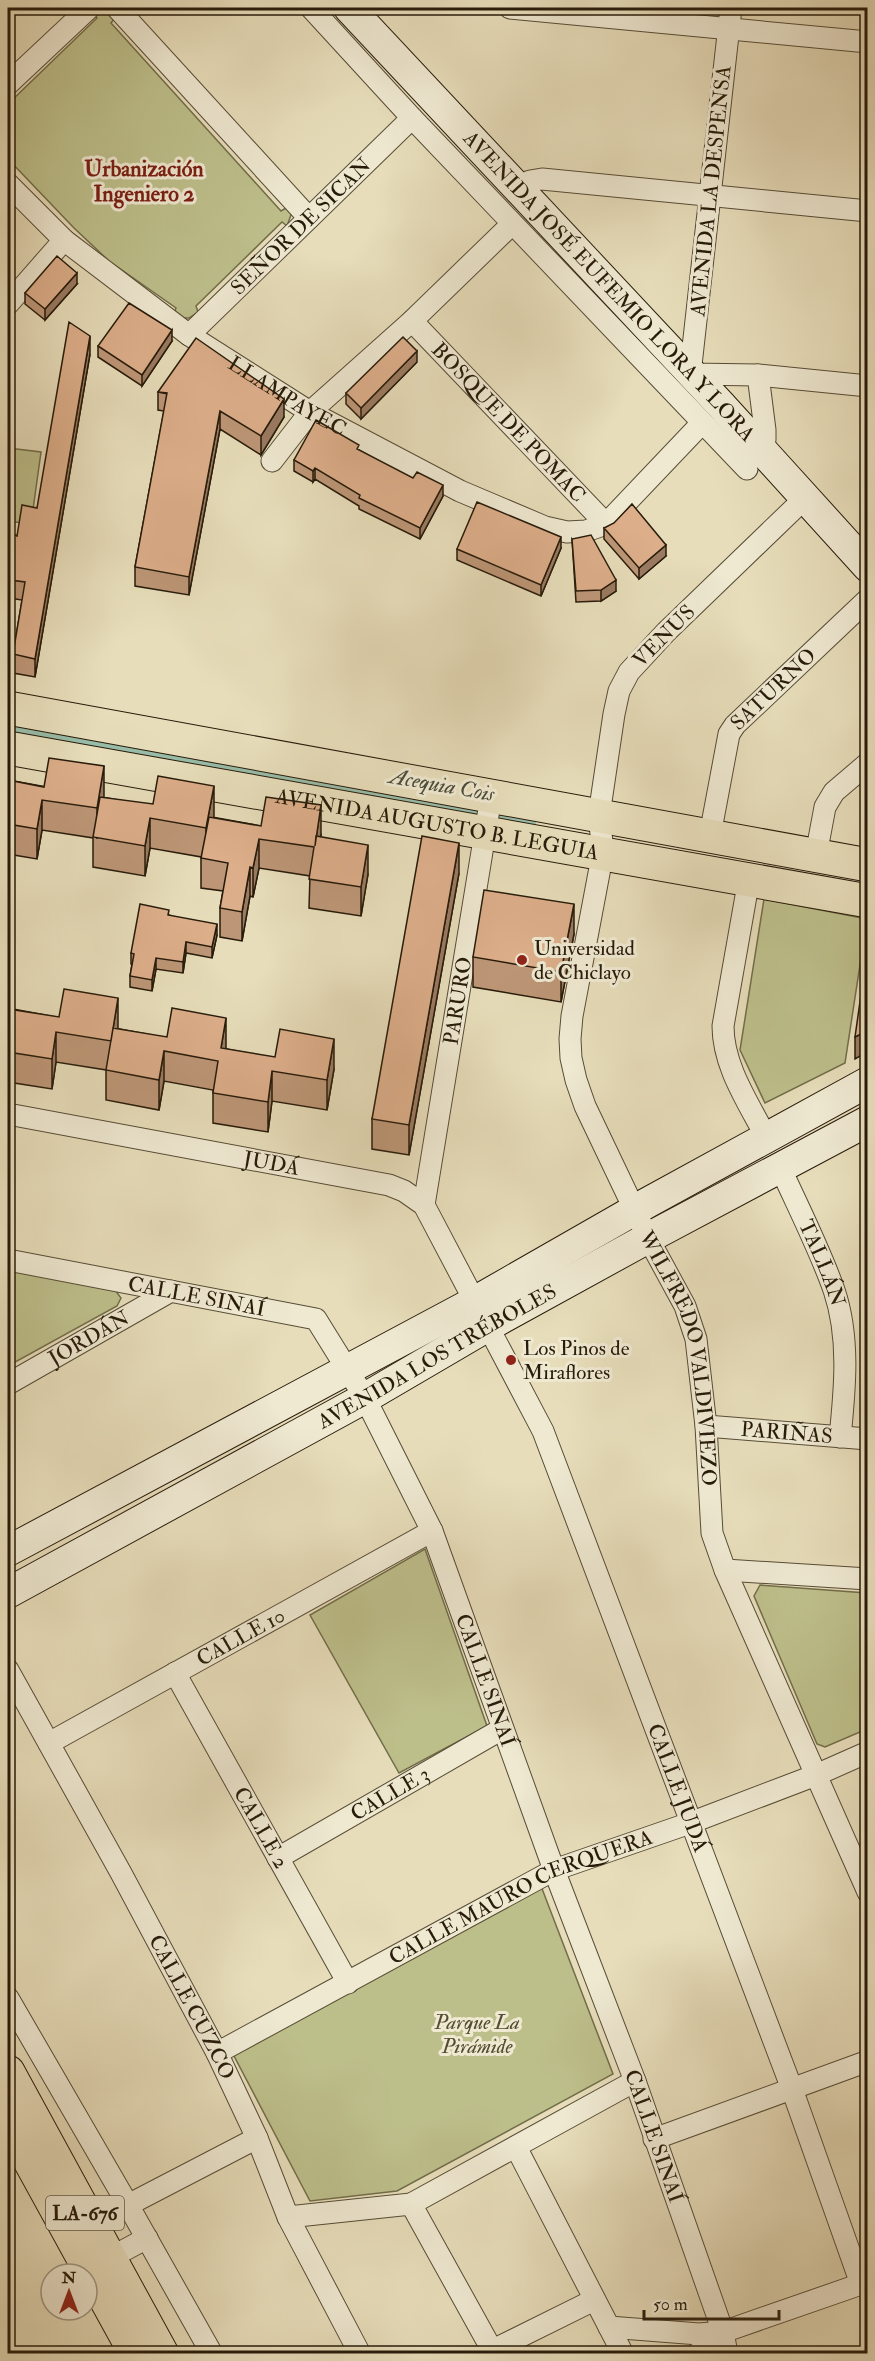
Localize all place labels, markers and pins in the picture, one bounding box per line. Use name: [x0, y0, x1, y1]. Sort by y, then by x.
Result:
place label: Universidad de Chiclayo: [534, 935, 636, 986]
marker: Universidad de Chiclayo: [515, 953, 529, 967]
place label: Los Pinos de Miraflores: [523, 1335, 630, 1386]
marker: Los Pinos de Miraflores: [504, 1353, 518, 1367]

